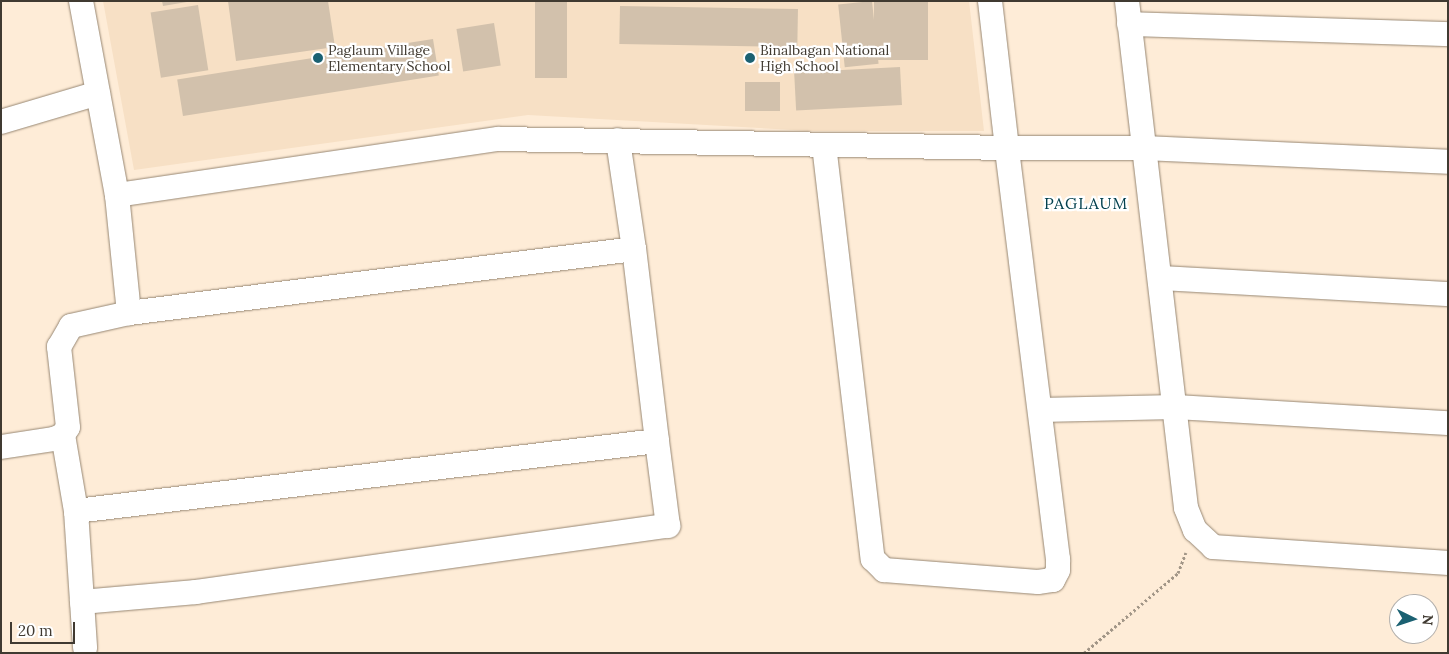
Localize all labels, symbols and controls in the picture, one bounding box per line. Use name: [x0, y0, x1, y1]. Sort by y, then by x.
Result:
place label: Paglaum Village Elementary School: [328, 42, 451, 74]
place label: Binalbagan National High School: [760, 42, 889, 74]
marker: Paglaum Village Elementary School: [312, 52, 324, 64]
marker: Binalbagan National High School: [744, 52, 756, 64]
district label: PAGLAUM: [1043, 193, 1129, 213]
north arrow: [1389, 594, 1439, 644]
scale bar: [12, 612, 78, 644]
text: N: [1419, 614, 1437, 626]
text: 20 m: [18, 621, 53, 640]

